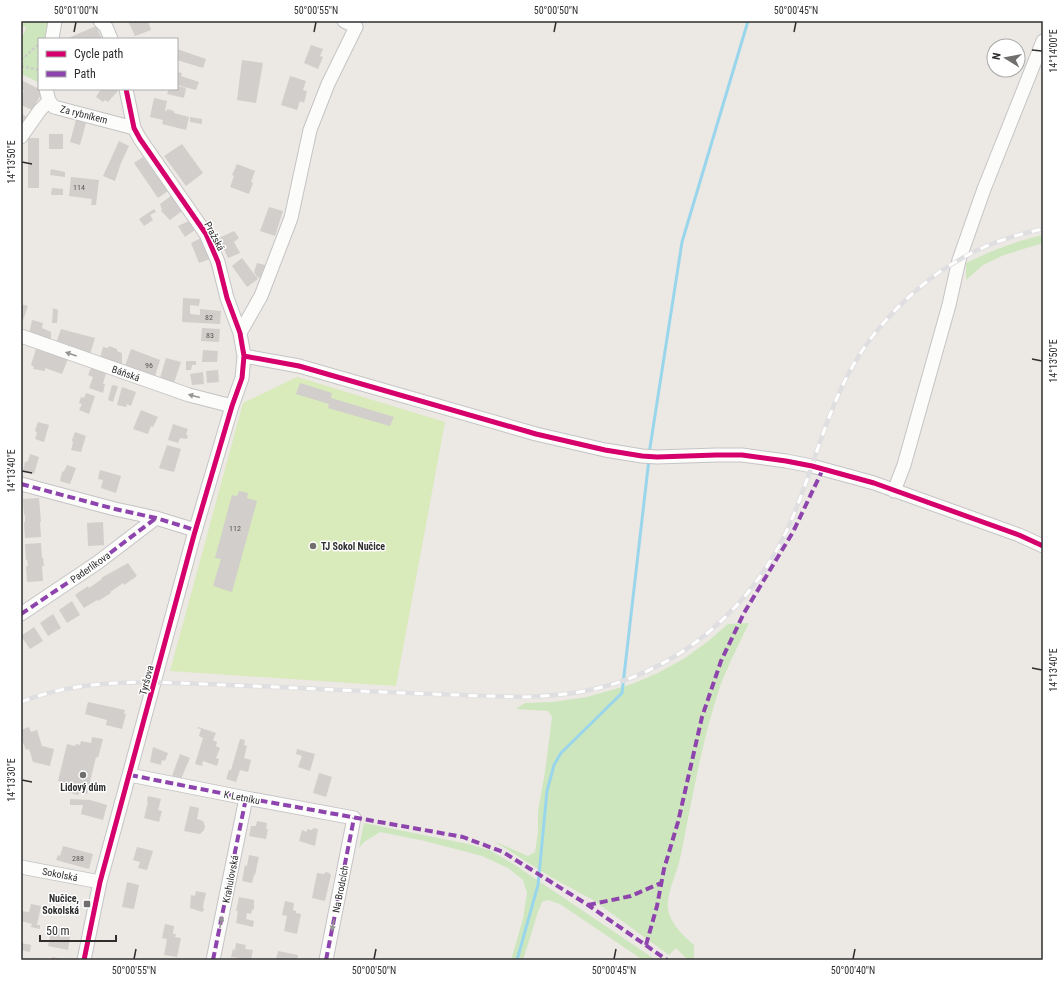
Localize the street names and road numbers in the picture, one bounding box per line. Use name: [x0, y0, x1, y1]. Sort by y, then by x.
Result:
street label: Za rybníkem: [59, 103, 109, 126]
street label: Pražská: [202, 220, 227, 253]
street label: Báňská: [110, 364, 142, 383]
street label: Paderlíkova: [68, 550, 112, 585]
street label: Tyršova: [137, 664, 156, 696]
street label: K Letníku: [223, 789, 261, 806]
street label: Krahulovská: [220, 854, 241, 904]
street label: Na Brodcích: [331, 864, 351, 914]
street label: Sokolská: [41, 866, 79, 883]

